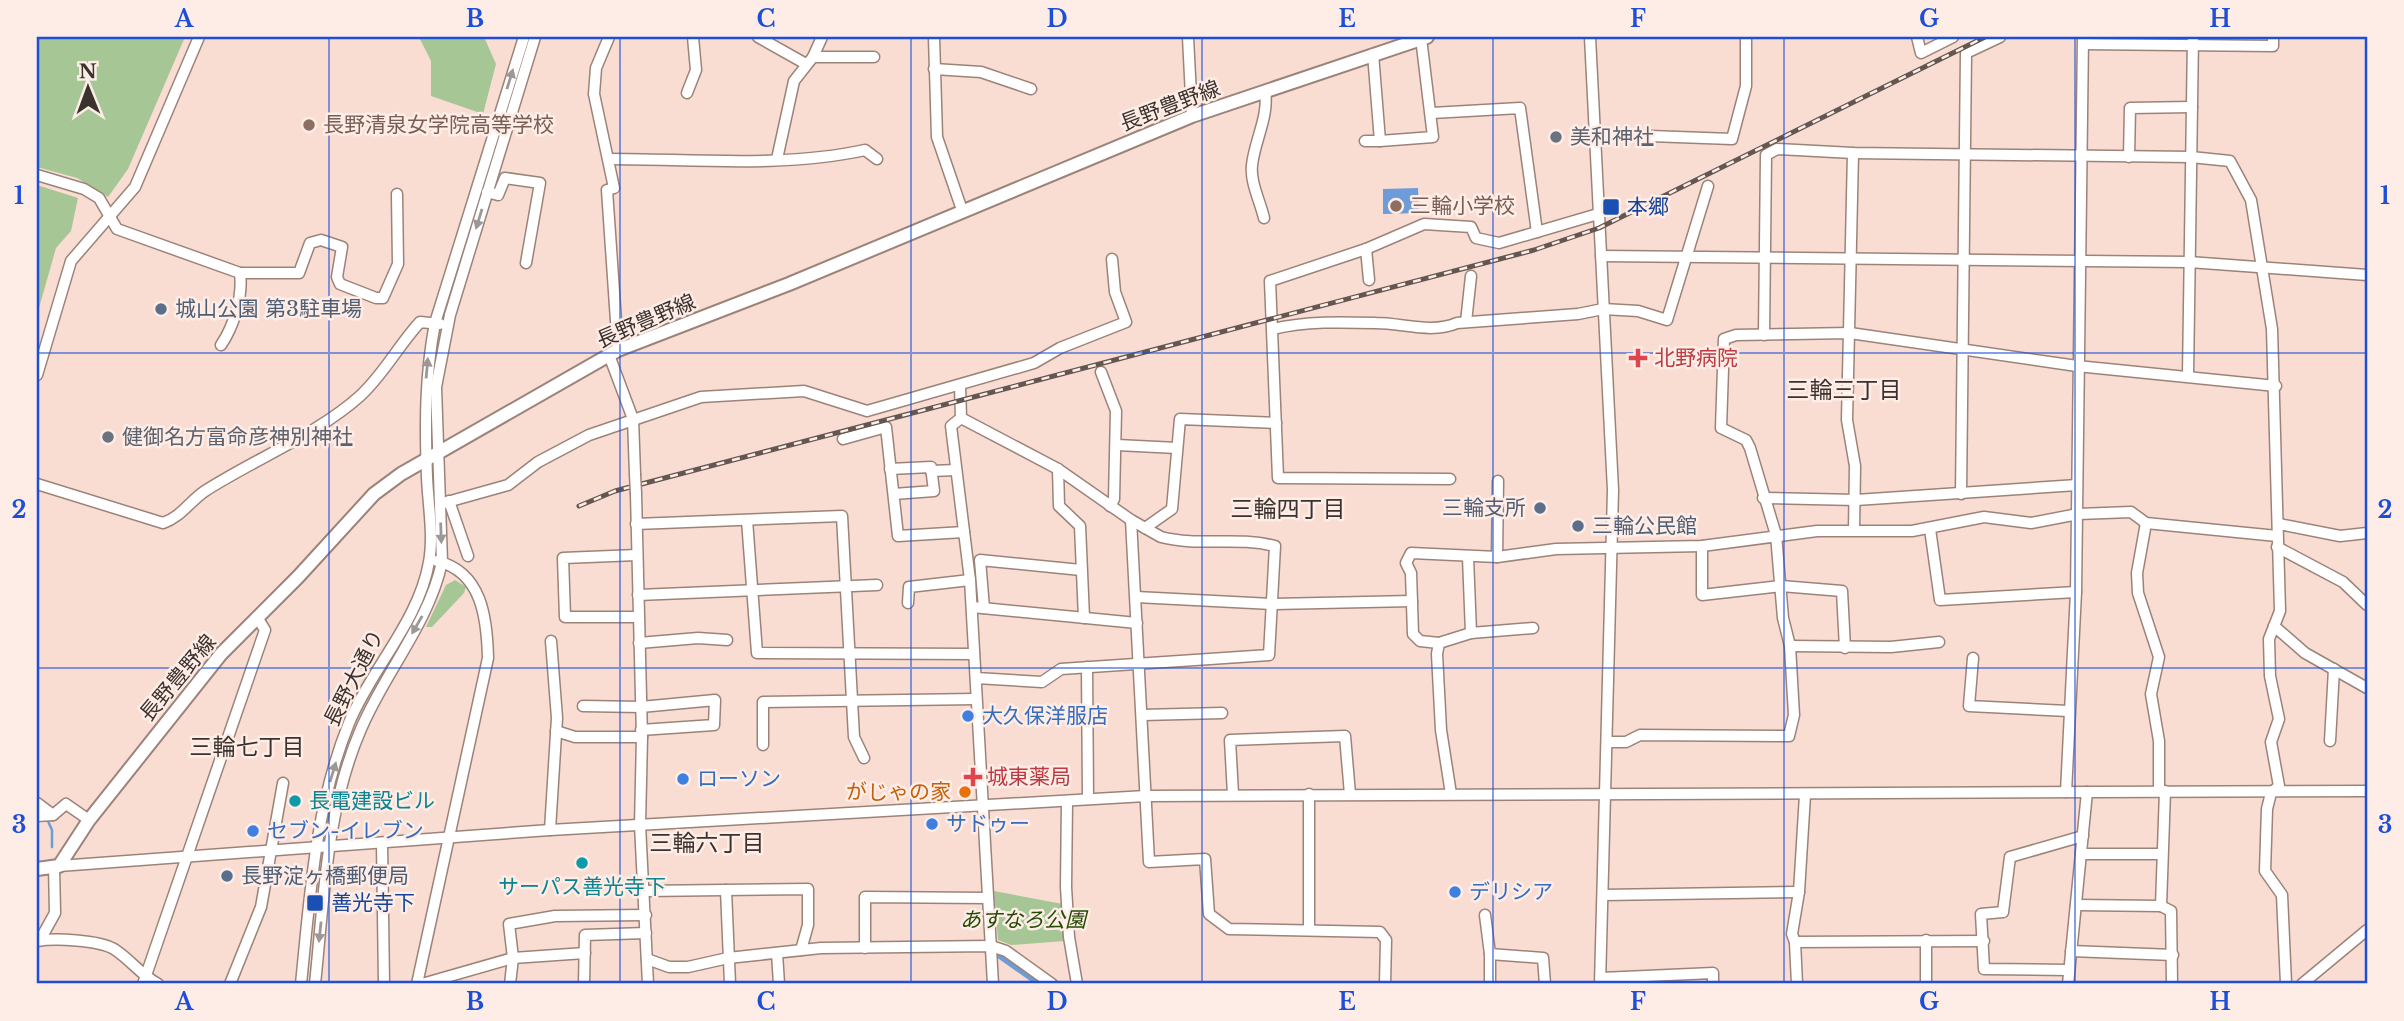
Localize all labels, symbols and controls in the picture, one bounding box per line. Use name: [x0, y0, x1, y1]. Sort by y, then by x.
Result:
text: A: [174, 5, 195, 33]
text: B: [466, 5, 484, 33]
text: C: [757, 5, 775, 33]
text: D: [1046, 5, 1068, 33]
text: E: [1338, 5, 1356, 33]
text: F: [1630, 5, 1646, 33]
text: G: [1919, 5, 1939, 33]
text: H: [2209, 5, 2231, 33]
north arrow: [52, 52, 122, 122]
text: N: [79, 60, 97, 83]
one-way arrow: [506, 69, 516, 90]
street label: 長野豊野線: [1116, 75, 1224, 137]
place label: 長野清泉女学院高等学校: [323, 112, 554, 138]
marker: 長野清泉女学院高等学校: [301, 117, 317, 133]
place label: 美和神社: [1570, 124, 1654, 150]
marker: 美和神社: [1548, 129, 1564, 145]
text: 1: [14, 182, 24, 210]
text: 1: [2380, 182, 2390, 210]
place label: 三輪小学校: [1410, 193, 1515, 219]
place label: 本郷: [1627, 194, 1669, 220]
marker: 本郷: [1601, 197, 1621, 217]
marker: 三輪小学校: [1388, 198, 1404, 214]
one-way arrow: [473, 209, 484, 230]
street label: 長野豊野線: [593, 289, 699, 353]
place label: 城山公園 第3駐車場: [175, 296, 362, 322]
marker: 城山公園 第3駐車場: [153, 301, 169, 317]
place label: 北野病院: [1654, 345, 1738, 371]
marker: 北野病院: [1628, 348, 1648, 368]
one-way arrow: [422, 357, 433, 379]
district label: 三輪三丁目: [1787, 376, 1902, 404]
place label: 健御名方富命彦神別神社: [122, 424, 353, 450]
marker: 健御名方富命彦神別神社: [100, 429, 116, 445]
district label: 三輪四丁目: [1231, 495, 1346, 523]
place label: 三輪支所: [1442, 495, 1526, 521]
text: 2: [12, 496, 26, 524]
text: 2: [2378, 496, 2392, 524]
marker: 三輪支所: [1532, 500, 1548, 516]
place label: 三輪公民館: [1592, 513, 1697, 539]
marker: 三輪公民館: [1570, 518, 1586, 534]
one-way arrow: [436, 522, 447, 544]
one-way arrow: [411, 616, 423, 635]
street label: 長野大通り: [319, 625, 389, 731]
street label: 長野豊野線: [134, 629, 222, 727]
place label: 大久保洋服店: [982, 703, 1108, 729]
marker: 大久保洋服店: [960, 708, 976, 724]
district label: 三輪七丁目: [190, 733, 305, 761]
one-way arrow: [328, 761, 338, 782]
place label: 城東薬局: [987, 764, 1071, 790]
place label: ローソン: [697, 766, 781, 792]
marker: 城東薬局: [965, 769, 981, 785]
marker: ローソン: [675, 771, 691, 787]
place label: がじゃの家: [846, 779, 951, 805]
marker: がじゃの家: [957, 784, 973, 800]
place label: 長電建設ビル: [309, 788, 435, 814]
marker: 長電建設ビル: [287, 793, 303, 809]
text: 3: [12, 811, 26, 839]
place label: サドゥー: [946, 811, 1030, 837]
text: 3: [2378, 811, 2392, 839]
marker: サドゥー: [924, 816, 940, 832]
place label: セブン-イレブン: [267, 818, 424, 844]
marker: セブン-イレブン: [245, 823, 261, 839]
district label: 三輪六丁目: [650, 829, 765, 857]
marker: サーパス善光寺下: [574, 855, 590, 871]
place label: 長野淀ヶ橋郵便局: [241, 863, 409, 889]
marker: 長野淀ヶ橋郵便局: [219, 868, 235, 884]
place label: サーパス善光寺下: [498, 874, 666, 900]
place label: デリシア: [1469, 879, 1553, 905]
marker: デリシア: [1447, 884, 1463, 900]
place label: 善光寺下: [331, 890, 415, 916]
marker: 善光寺下: [305, 893, 325, 913]
park label: あすなろ公園: [960, 907, 1089, 933]
one-way arrow: [314, 921, 325, 943]
text: A: [174, 988, 195, 1016]
text: B: [466, 988, 484, 1016]
text: C: [757, 988, 775, 1016]
text: D: [1046, 988, 1068, 1016]
text: E: [1338, 988, 1356, 1016]
text: F: [1630, 988, 1646, 1016]
text: G: [1919, 988, 1939, 1016]
text: H: [2209, 988, 2231, 1016]

